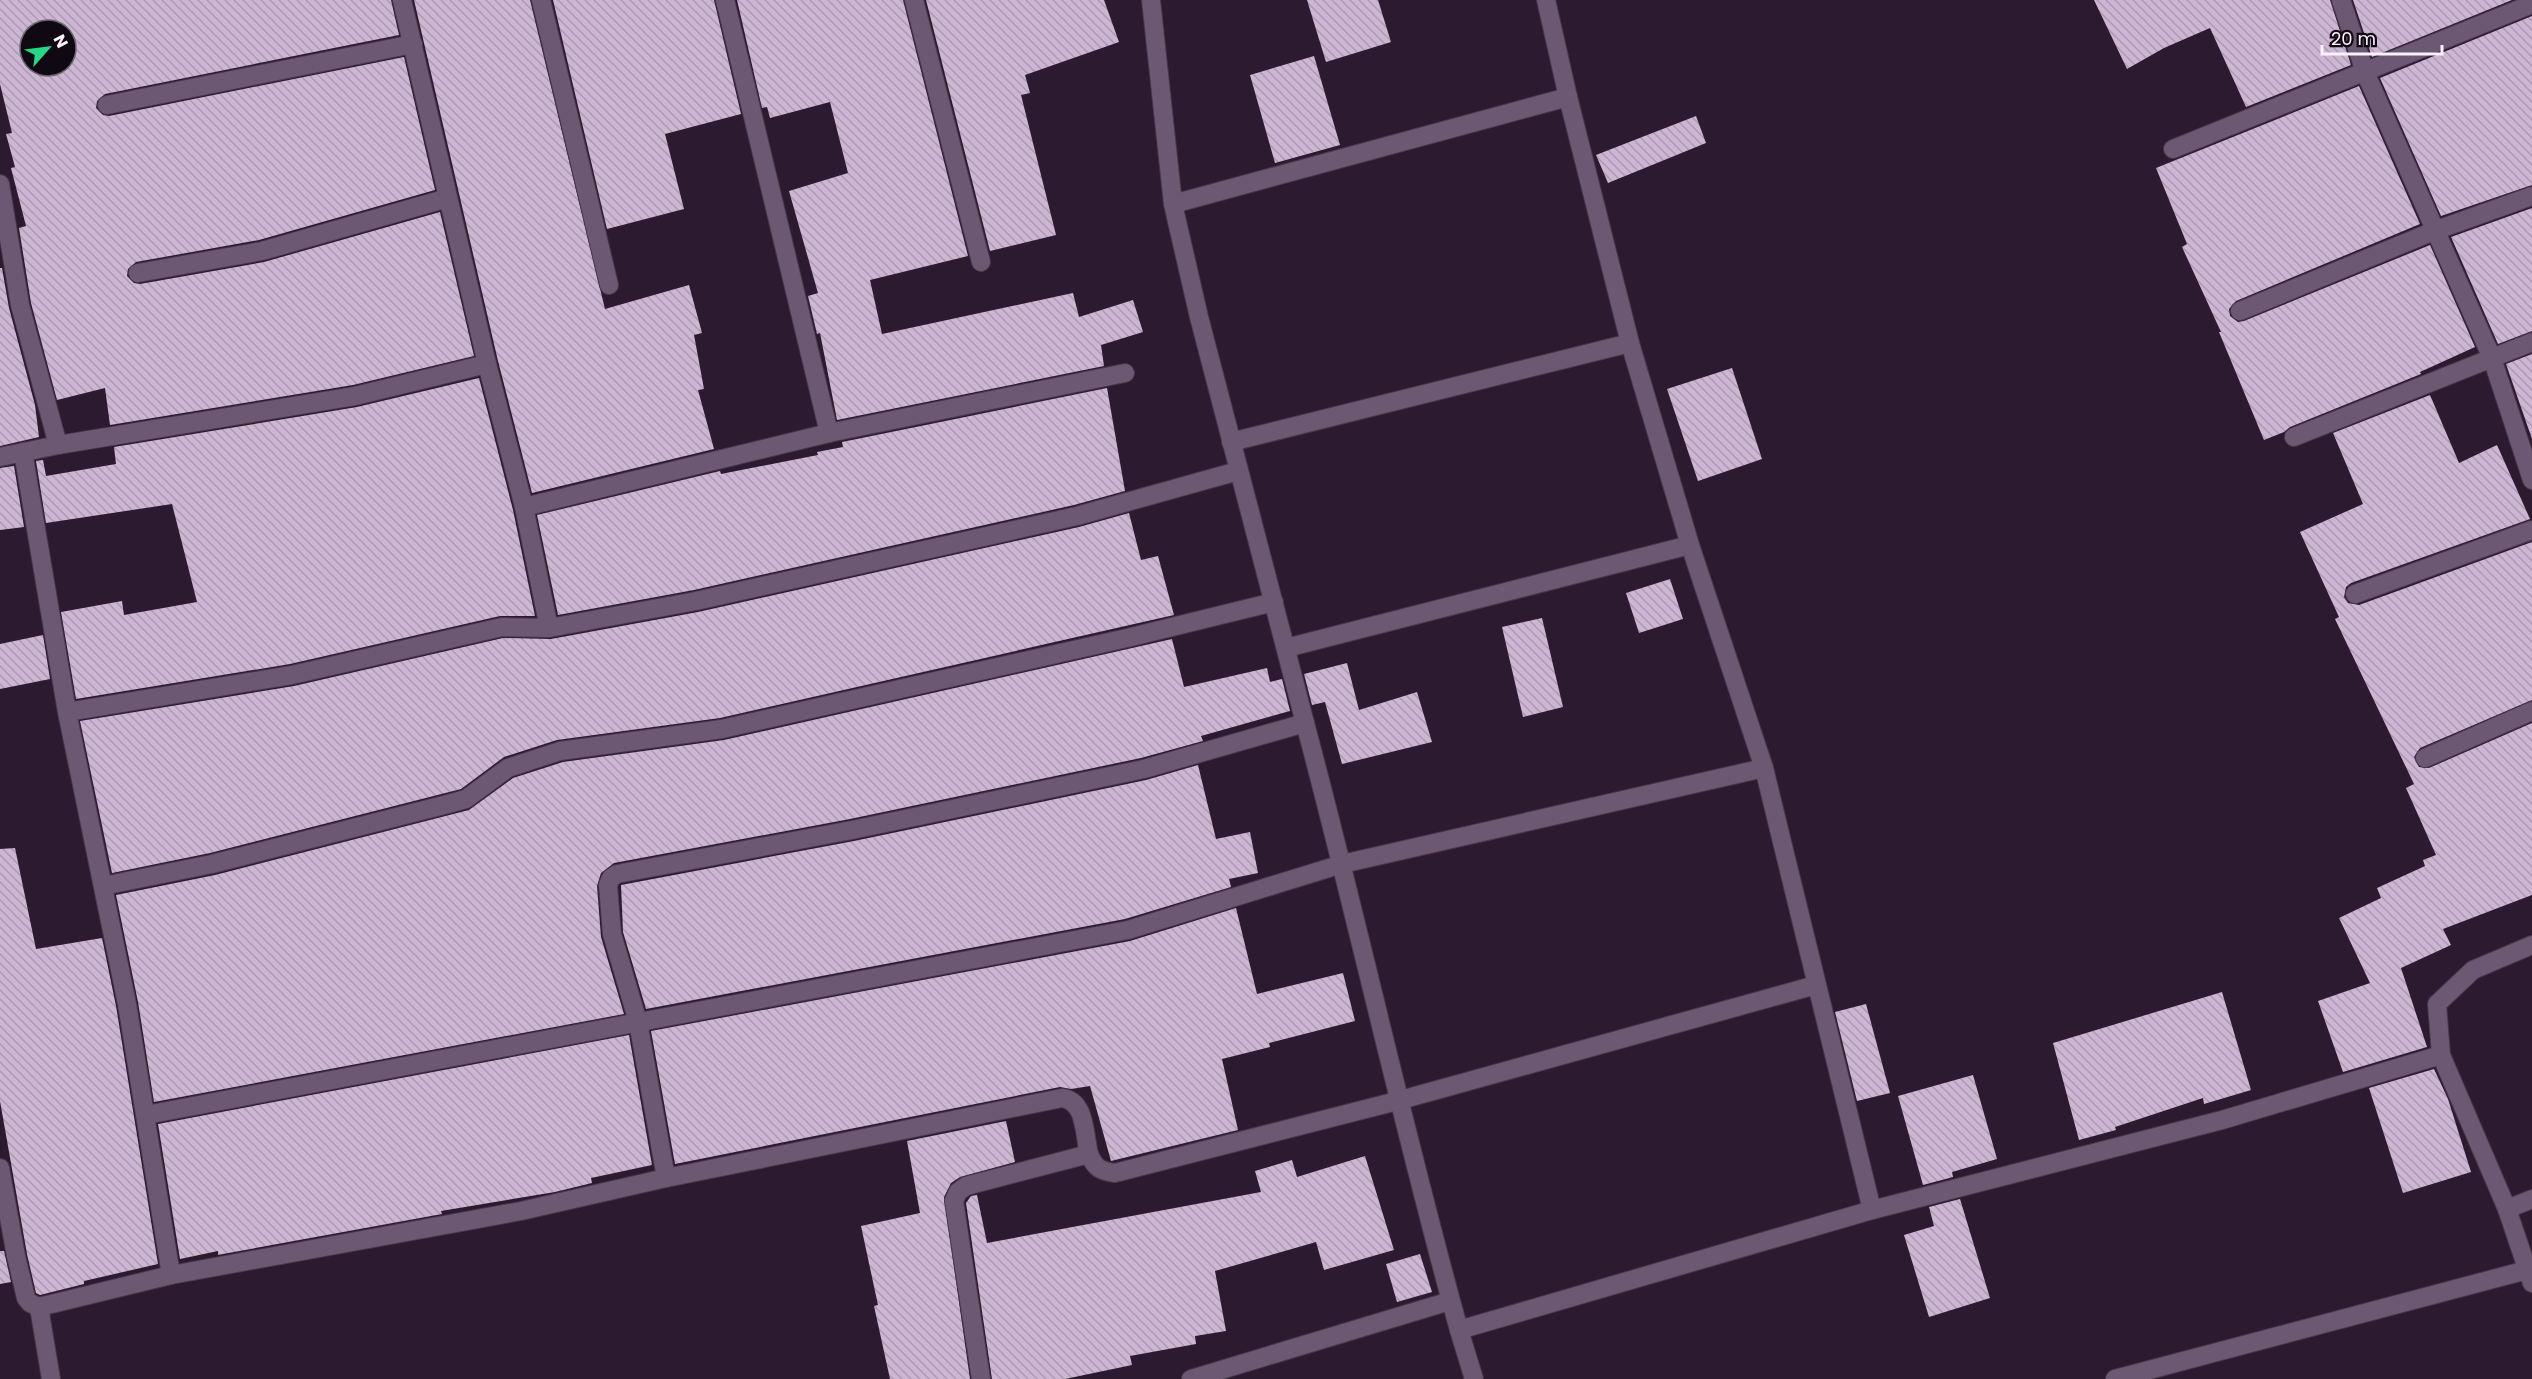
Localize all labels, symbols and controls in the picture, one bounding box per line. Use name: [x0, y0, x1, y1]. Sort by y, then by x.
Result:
north arrow: [18, 18, 78, 78]
scale bar: [2322, 18, 2442, 56]
text: 20 m: [2331, 26, 2376, 51]
text: N: [48, 30, 74, 52]

